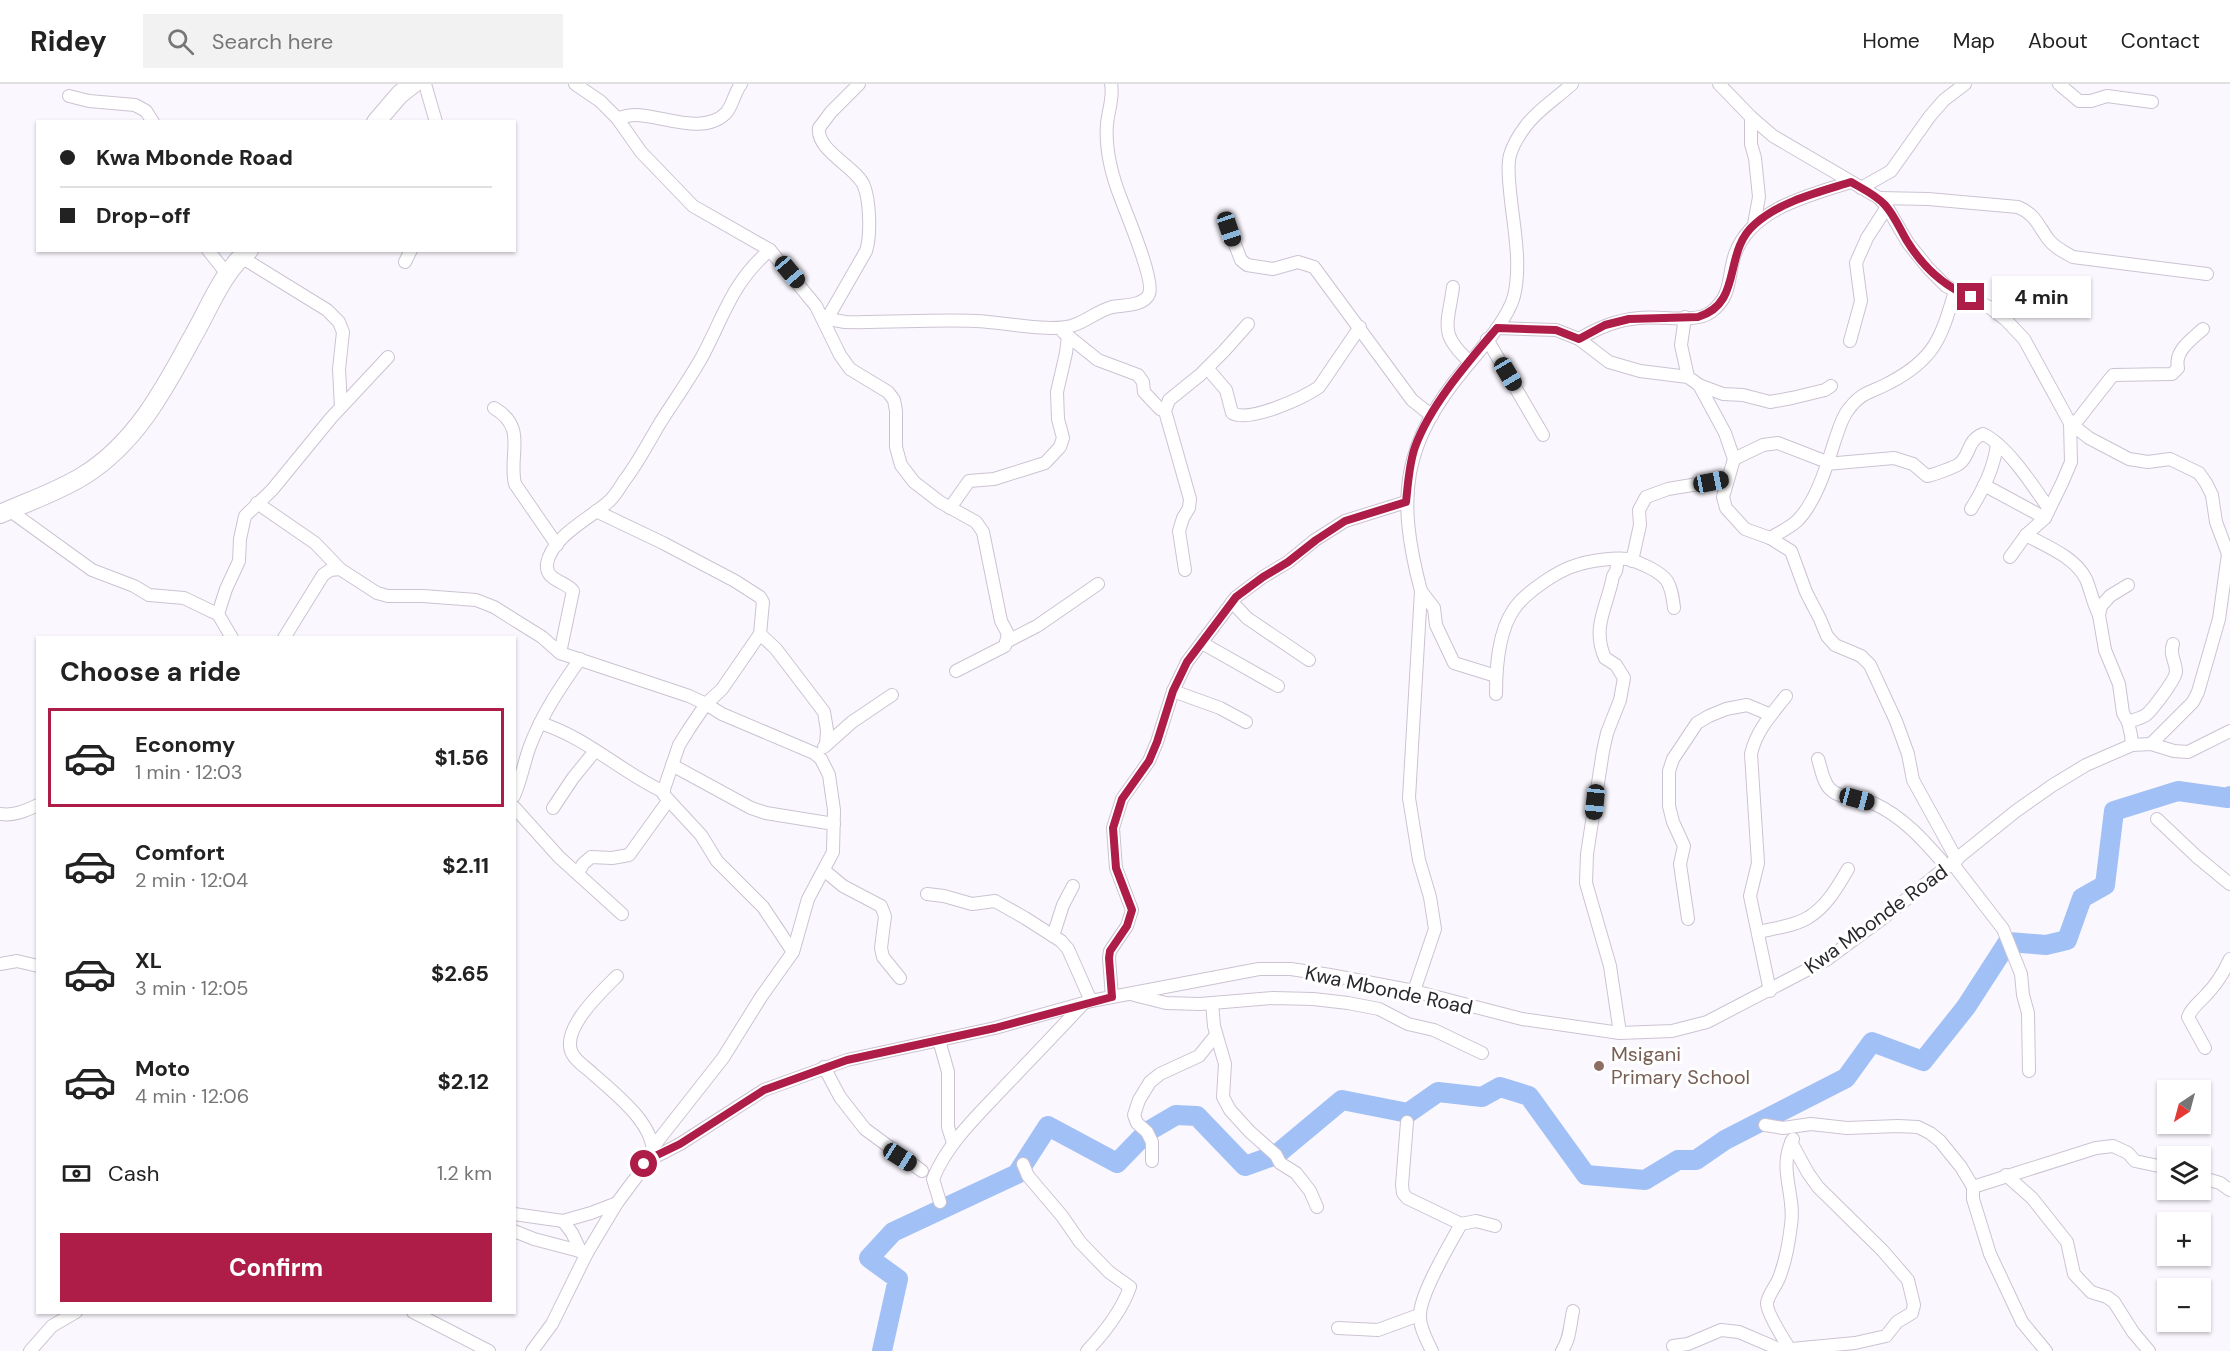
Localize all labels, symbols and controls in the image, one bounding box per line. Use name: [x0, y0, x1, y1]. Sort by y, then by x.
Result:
search box: [143, 14, 563, 68]
text: Ridey: [30, 23, 107, 60]
icon: search: [164, 25, 197, 58]
text: Search here: [212, 27, 333, 56]
text: Home: [1862, 27, 1920, 55]
text: Map: [1953, 27, 1995, 55]
text: About: [2028, 27, 2088, 55]
text: Contact: [2121, 27, 2200, 55]
text: Kwa Mbonde Road: [96, 143, 293, 172]
text: Drop-off: [96, 201, 191, 230]
car: [1215, 209, 1243, 249]
car: [772, 252, 808, 292]
callout: 4 min: [1992, 276, 2091, 318]
route end: [1957, 283, 1984, 310]
text: 4 min: [2014, 284, 2069, 310]
car: [1491, 354, 1525, 394]
car: [1692, 470, 1730, 494]
text: Choose a ride: [60, 654, 241, 689]
text: Economy: [135, 730, 235, 759]
icon: car: [63, 731, 117, 785]
text: $1.56: [435, 743, 489, 772]
text: 1 min · 12:03: [135, 759, 243, 785]
car: [1584, 783, 1606, 821]
car: [1837, 786, 1877, 812]
text: Comfort: [135, 838, 225, 867]
icon: car: [63, 839, 117, 893]
text: $2.11: [442, 851, 489, 880]
street label: Kwa Mbonde Road: [1799, 858, 1953, 980]
text: 2 min · 12:04: [135, 867, 248, 893]
text: XL: [135, 946, 162, 975]
icon: car: [63, 947, 117, 1001]
text: $2.65: [431, 959, 489, 988]
street label: Kwa Mbonde Road: [1303, 960, 1475, 1020]
text: 3 min · 12:05: [135, 975, 249, 1001]
place label: Msigani Primary School: [1611, 1041, 1750, 1090]
text: Moto: [135, 1054, 190, 1083]
icon: car: [63, 1055, 117, 1109]
marker: Msigani Primary School: [1592, 1059, 1606, 1073]
text: $2.12: [437, 1067, 489, 1096]
north arrow: [2157, 1080, 2211, 1134]
map controls: [2157, 1080, 2211, 1332]
text: 4 min · 12:06: [135, 1083, 249, 1109]
car: [880, 1140, 920, 1174]
button: layers: [2157, 1146, 2211, 1200]
route start: [630, 1150, 657, 1177]
icon: cash: [60, 1157, 93, 1190]
text: Cash: [108, 1159, 159, 1188]
text: 1.2 km: [437, 1160, 492, 1186]
button: +: [2157, 1212, 2211, 1266]
button: Confirm: [60, 1233, 492, 1302]
button: −: [2157, 1278, 2211, 1332]

